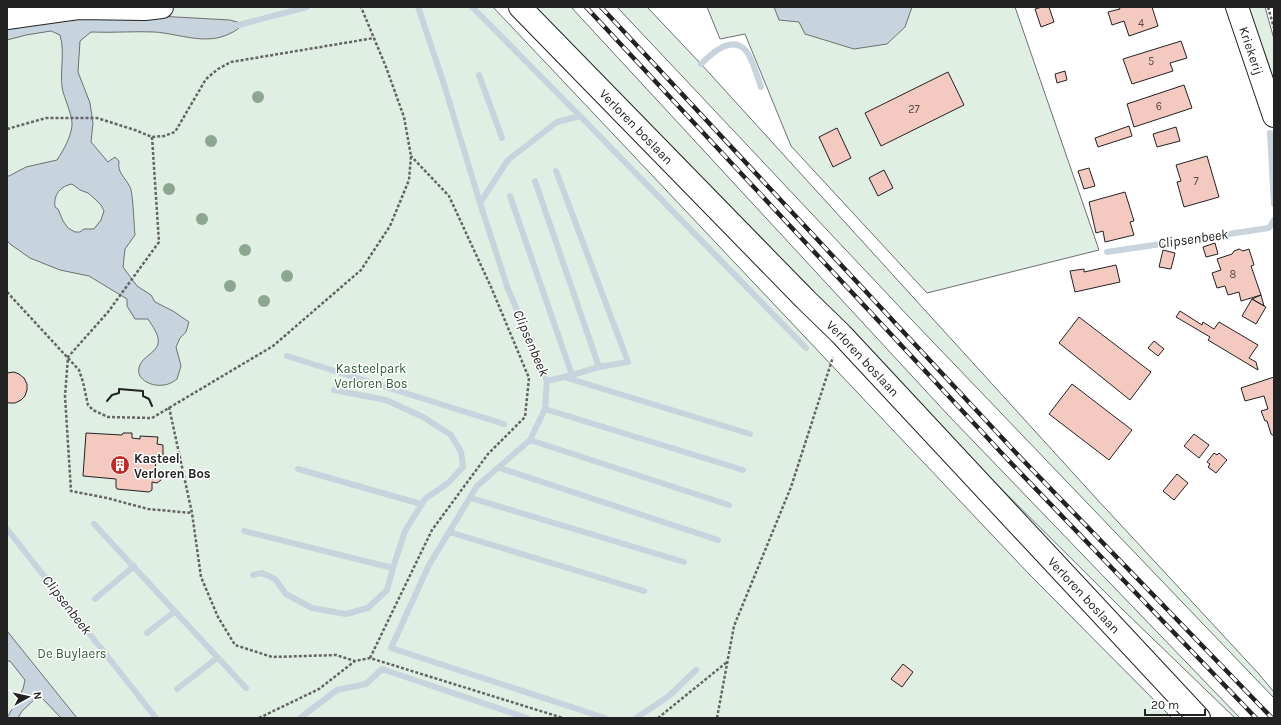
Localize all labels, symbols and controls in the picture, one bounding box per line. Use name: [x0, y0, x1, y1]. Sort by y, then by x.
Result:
house number: 4: [1138, 17, 1144, 30]
street label: Kriekerij: [1237, 25, 1267, 77]
house number: 5: [1148, 55, 1154, 68]
street label: Verloren boslaan: [597, 86, 677, 167]
house number: 6: [1156, 100, 1162, 113]
house number: 27: [908, 103, 920, 116]
house number: 7: [1193, 175, 1199, 188]
water label: Clipsenbeek: [1157, 226, 1230, 252]
house number: 8: [1230, 268, 1237, 281]
water label: Clipsenbeek: [509, 307, 553, 380]
street label: Verloren boslaan: [824, 317, 903, 399]
park label: Kasteelpark Verloren Bos: [334, 361, 408, 391]
place label: Kasteel Verloren Bos: [134, 451, 211, 481]
building icon: Kasteel Verloren Bos: [109, 454, 131, 476]
street label: Verloren boslaan: [1045, 554, 1123, 636]
water label: Clipsenbeek: [39, 572, 96, 639]
park label: De Buylaers: [37, 646, 107, 661]
north arrow: [8, 677, 48, 717]
text: N: [30, 691, 44, 700]
scale bar: [1145, 691, 1205, 717]
text: 20 m: [1151, 698, 1179, 712]

